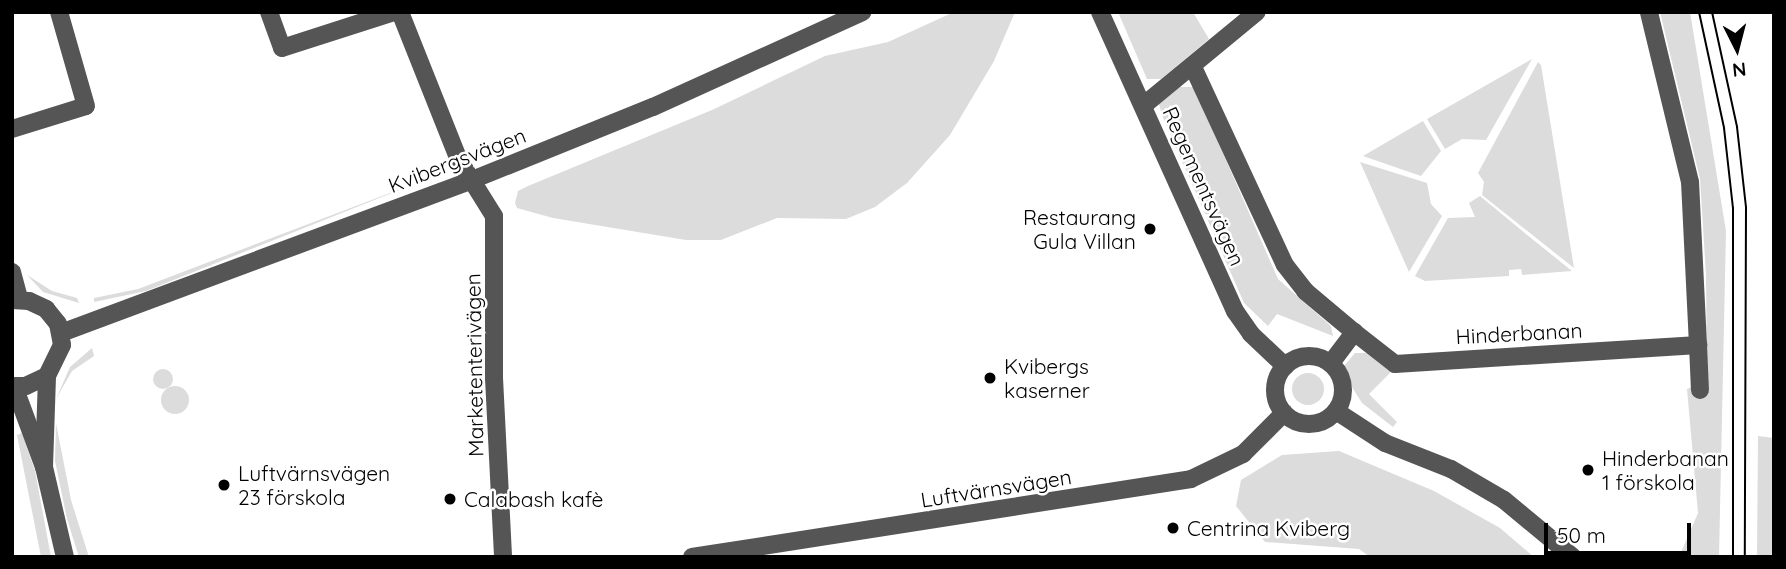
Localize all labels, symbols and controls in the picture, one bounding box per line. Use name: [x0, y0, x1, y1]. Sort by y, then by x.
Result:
north arrow: [1702, 14, 1772, 84]
text: N: [1731, 57, 1747, 83]
street label: Regementsvägen: [1158, 103, 1250, 269]
street label: Kvibergsvägen: [385, 122, 529, 198]
place label: Restaurang Gula Villan: [1023, 204, 1136, 254]
marker: Restaurang Gula Villan: [1142, 221, 1158, 237]
street label: Marketenterivägen: [460, 273, 488, 457]
street label: Hinderbanan: [1455, 317, 1583, 349]
place label: Kvibergs kaserner: [1004, 353, 1090, 403]
marker: Kvibergs kaserner: [982, 370, 998, 386]
place label: Hinderbanan 1 förskola: [1602, 445, 1729, 495]
place label: Luftvärnsvägen 23 förskola: [238, 460, 390, 510]
marker: Hinderbanan 1 förskola: [1580, 462, 1596, 478]
street label: Luftvärnsvägen: [919, 464, 1073, 512]
marker: Luftvärnsvägen 23 förskola: [216, 477, 232, 493]
place label: Calabash kafè: [464, 486, 603, 512]
marker: Calabash kafè: [442, 491, 458, 507]
scale bar: [1548, 510, 1695, 554]
place label: Centrina Kviberg: [1187, 515, 1350, 541]
marker: Centrina Kviberg: [1165, 520, 1181, 536]
text: 50 m: [1557, 522, 1606, 548]

